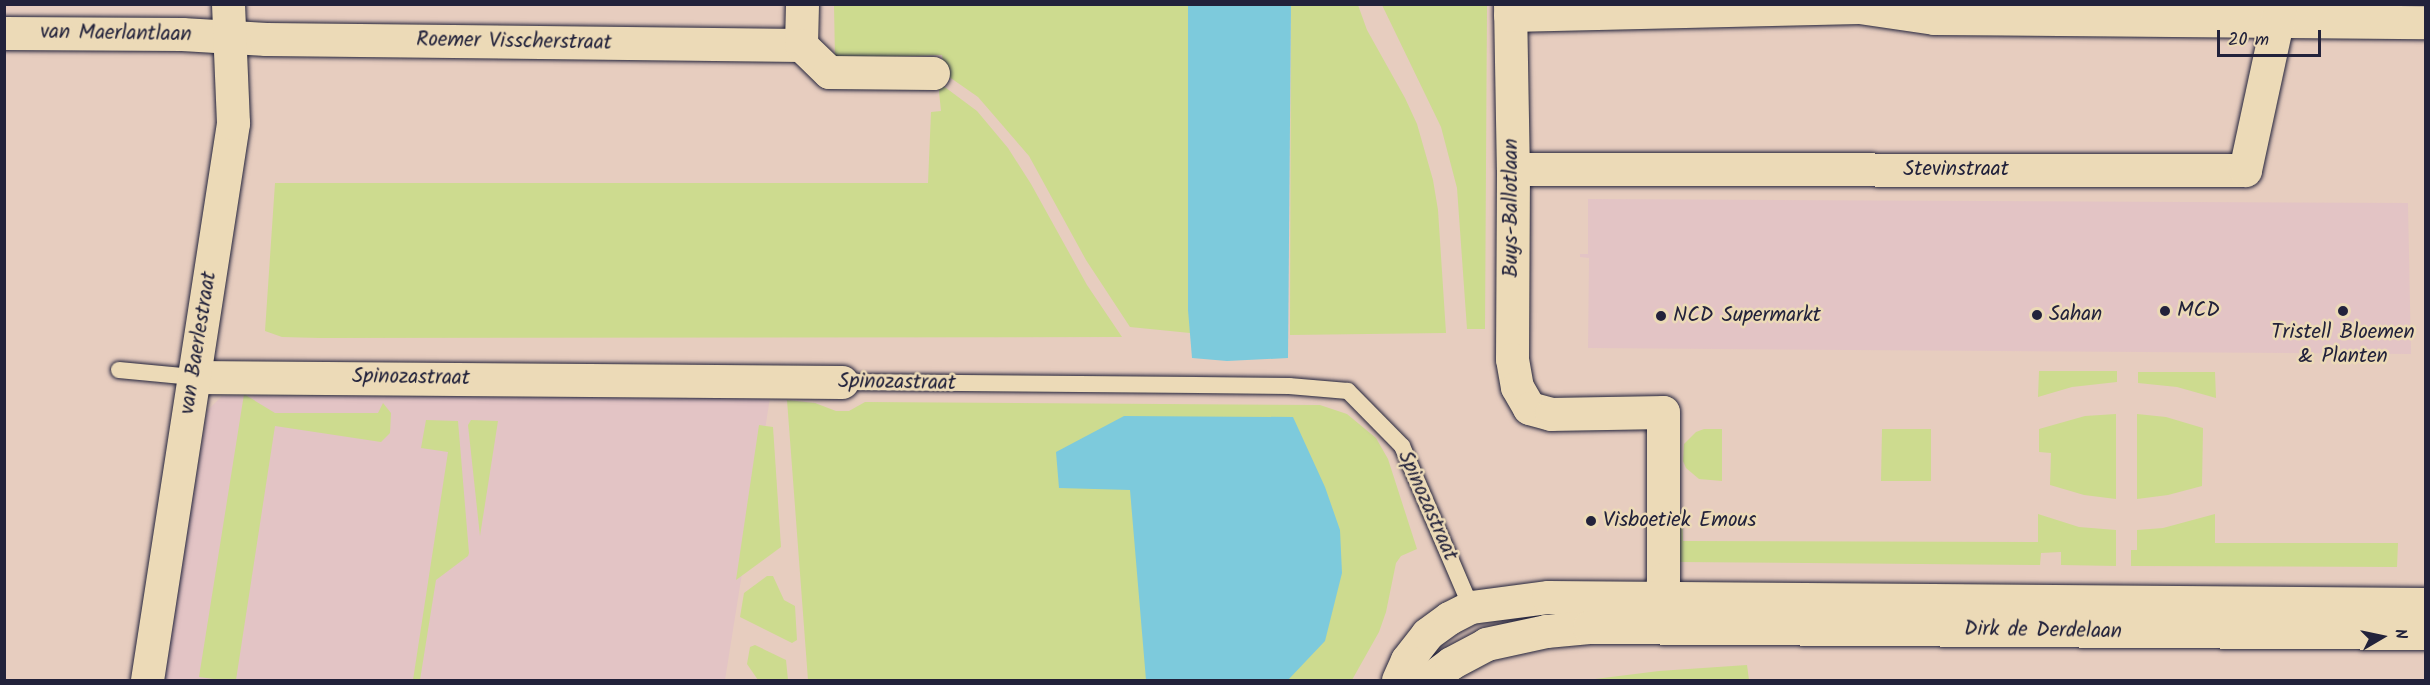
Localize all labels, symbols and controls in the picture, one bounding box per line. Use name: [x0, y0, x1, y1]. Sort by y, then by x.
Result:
scale bar: [2220, 18, 2324, 56]
street label: van Maerlantlaan: [40, 20, 192, 48]
text: 20 m: [2228, 26, 2269, 55]
street label: Roemer Visscherstraat: [416, 28, 612, 56]
street label: Buys-Ballotlaan: [1499, 138, 1525, 278]
street label: Stevinstraat: [1903, 157, 2009, 183]
street label: van Baerlestraat: [175, 270, 223, 416]
place label: MCD: [2177, 298, 2220, 324]
place label: Sahan: [2049, 302, 2102, 328]
place label: NCD Supermarkt: [1673, 303, 1821, 329]
marker: MCD: [2158, 304, 2172, 318]
marker: Tristell Bloemen & Planten: [2336, 304, 2350, 318]
marker: Sahan: [2030, 308, 2044, 322]
marker: NCD Supermarkt: [1654, 309, 1668, 323]
place label: Tristell Bloemen & Planten: [2271, 320, 2415, 370]
street label: Spinozastraat: [352, 364, 470, 392]
street label: Spinozastraat: [838, 369, 956, 397]
street label: Spinozastraat: [1392, 447, 1462, 565]
place label: Visboetiek Emous: [1603, 508, 1757, 534]
marker: Visboetiek Emous: [1584, 514, 1598, 528]
north arrow: [2352, 607, 2412, 667]
street label: Dirk de Derdelaan: [1964, 617, 2122, 645]
text: N: [2387, 627, 2413, 641]

